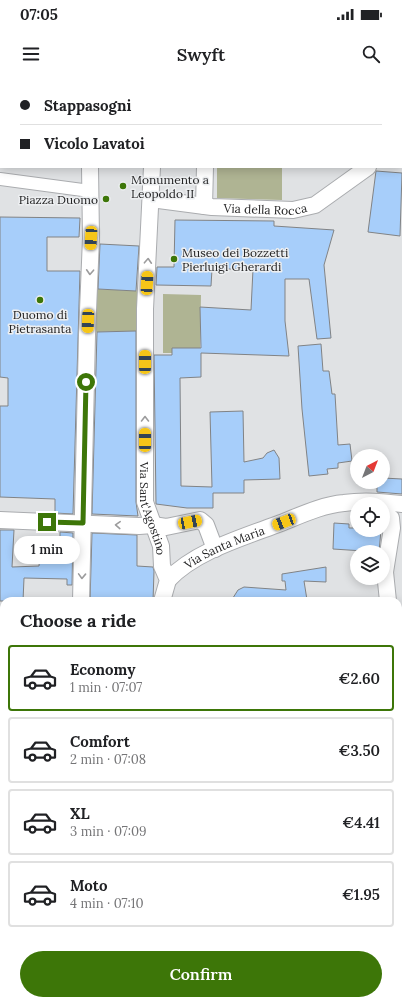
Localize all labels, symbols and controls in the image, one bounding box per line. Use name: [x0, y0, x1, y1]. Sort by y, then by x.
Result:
text: 07:05: [20, 5, 58, 24]
icon: menu: [20, 43, 42, 65]
text: Swyft: [177, 43, 225, 66]
icon: search: [360, 43, 382, 65]
text: Stappasogni: [44, 96, 131, 115]
text: Vicolo Lavatoi: [44, 134, 145, 153]
place label: Monumento a Leopoldo II: [131, 172, 209, 201]
marker: Monumento a Leopoldo II: [118, 181, 128, 191]
place label: Piazza Duomo: [19, 192, 98, 207]
marker: Piazza Duomo: [101, 194, 111, 204]
street label: Via della Rocca: [223, 200, 308, 218]
car: [84, 226, 98, 250]
place label: Museo dei Bozzetti Pierluigi Gherardi: [182, 245, 288, 274]
marker: Museo dei Bozzetti Pierluigi Gherardi: [169, 254, 179, 264]
one-way arrow: [144, 258, 152, 264]
one-way arrow: [86, 269, 94, 275]
car: [140, 271, 154, 295]
marker: Duomo di Pietrasanta: [35, 295, 45, 305]
place label: Duomo di Pietrasanta: [9, 307, 71, 336]
car: [82, 309, 94, 333]
car: [139, 350, 151, 374]
route start: [77, 373, 95, 391]
one-way arrow: [141, 416, 149, 422]
car: [139, 428, 151, 452]
north arrow: [350, 449, 390, 489]
map controls: [350, 449, 390, 585]
street label: Via Sant'Agostino: [138, 461, 169, 555]
button: locate: [350, 497, 390, 537]
car: [271, 512, 297, 532]
route end: [38, 513, 56, 531]
car: [177, 514, 203, 530]
one-way arrow: [115, 521, 121, 529]
street label: Via Santa Maria: [180, 522, 266, 572]
callout: 1 min: [14, 536, 80, 564]
text: 1 min: [31, 541, 63, 558]
button: layers: [350, 545, 390, 585]
one-way arrow: [78, 573, 86, 579]
text: Choose a ride: [20, 609, 136, 632]
icon: car: [22, 660, 58, 696]
text: Economy: [70, 660, 135, 679]
text: €2.60: [338, 669, 380, 688]
text: 1 min · 07:07: [70, 679, 142, 696]
icon: car: [22, 732, 58, 768]
text: Comfort: [70, 732, 130, 751]
text: €3.50: [339, 741, 380, 760]
text: 2 min · 07:08: [70, 751, 146, 768]
icon: car: [22, 804, 58, 840]
text: XL: [70, 804, 90, 823]
text: €4.41: [342, 813, 380, 832]
text: 3 min · 07:09: [70, 823, 147, 840]
icon: car: [22, 876, 58, 912]
text: Moto: [70, 876, 107, 895]
text: €1.95: [342, 885, 380, 904]
text: 4 min · 07:10: [70, 895, 144, 912]
button: Confirm: [20, 951, 382, 997]

